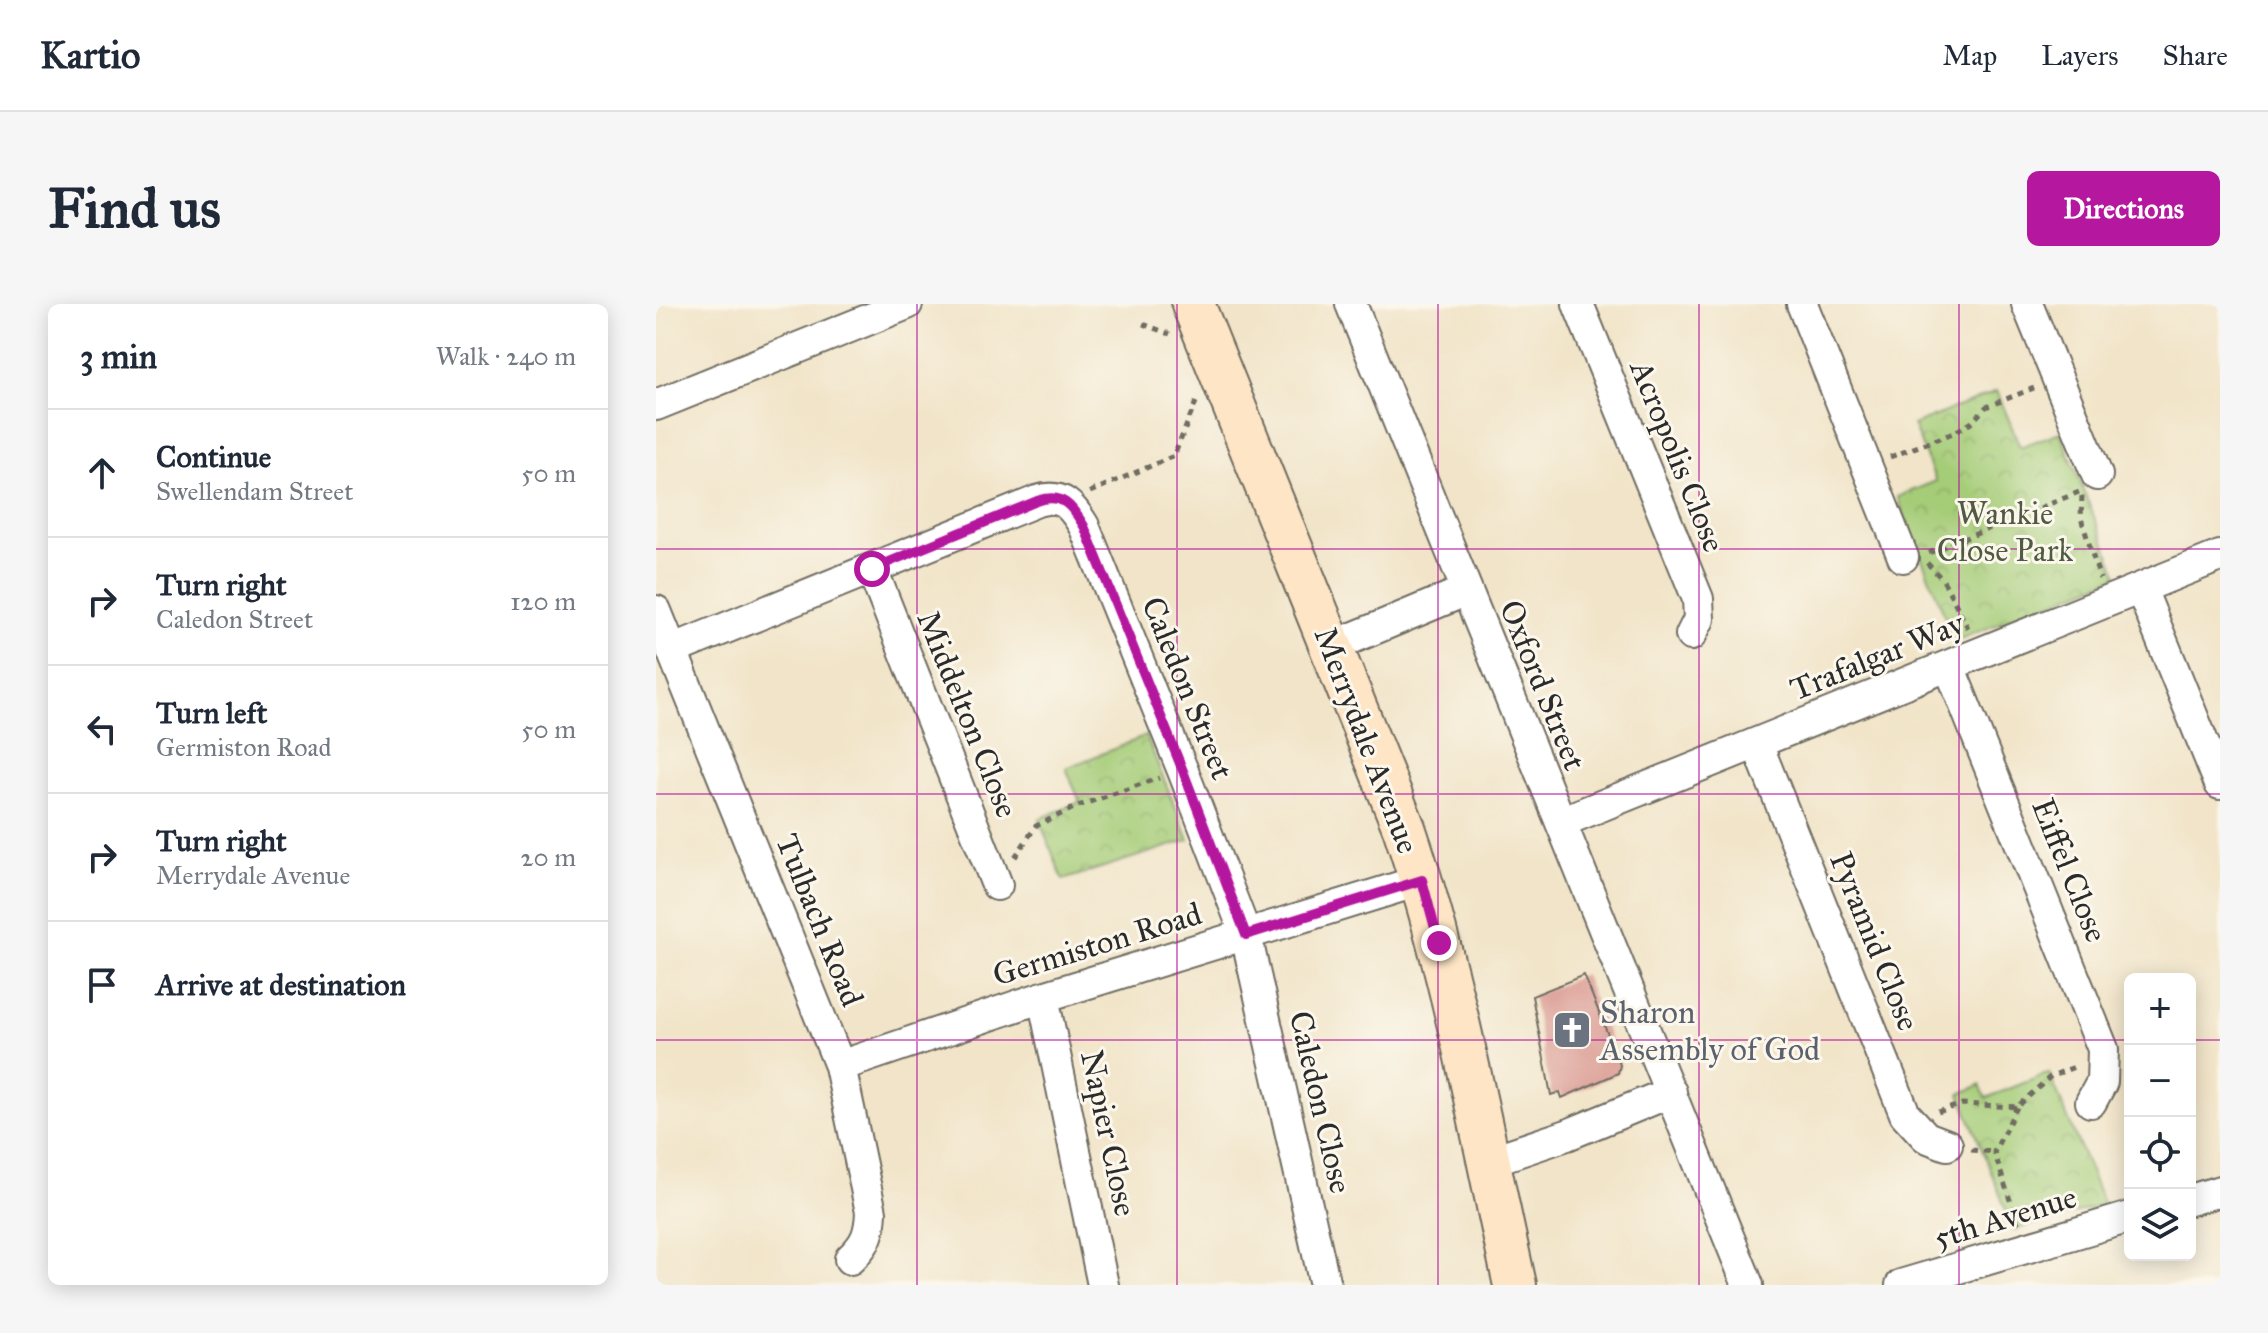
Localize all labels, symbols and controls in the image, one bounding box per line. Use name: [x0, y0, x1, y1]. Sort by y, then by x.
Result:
text: Kartio: [40, 32, 140, 78]
text: Map: [1942, 38, 1997, 73]
text: Layers: [2041, 38, 2119, 73]
text: Share: [2163, 38, 2228, 73]
button: Directions: [2027, 171, 2220, 246]
text: Find us: [48, 174, 221, 242]
text: 3 min: [80, 336, 157, 377]
text: Walk · 240 m: [436, 340, 576, 372]
street label: Acropolis Close: [1621, 353, 1734, 558]
text: Continue: [156, 439, 271, 475]
icon: ahead: [80, 451, 124, 495]
text: 50 m: [521, 457, 576, 489]
text: Swellendam Street: [156, 475, 353, 507]
park label: Wankie Close Park: [1937, 494, 2073, 570]
route start: [854, 551, 890, 587]
text: Turn right: [156, 567, 287, 603]
icon: right: [80, 579, 124, 623]
text: 120 m: [510, 585, 576, 617]
street label: Caledon Street: [1133, 591, 1242, 785]
street label: Oxford Street: [1491, 595, 1594, 776]
text: Caledon Street: [156, 603, 313, 635]
street label: Trafalgar Way: [1785, 604, 1971, 709]
street label: Middelton Close: [908, 605, 1027, 823]
street label: Merrydale Avenue: [1305, 622, 1428, 859]
text: Turn left: [156, 695, 267, 731]
icon: left: [80, 707, 124, 751]
text: 50 m: [521, 713, 576, 745]
text: Germiston Road: [156, 731, 332, 763]
street label: Eiffel Close: [2023, 793, 2116, 948]
text: Turn right: [156, 823, 287, 859]
street label: Tulbach Road: [767, 828, 872, 1012]
icon: right: [80, 835, 124, 879]
text: 20 m: [521, 841, 576, 873]
street label: Pyramid Close: [1821, 846, 1928, 1036]
text: Merrydale Avenue: [156, 859, 350, 891]
street label: Germiston Road: [988, 894, 1206, 995]
route end: [1421, 925, 1457, 961]
icon: arrive: [80, 963, 124, 1007]
text: Arrive at destination: [156, 967, 406, 1003]
map controls: [2124, 973, 2196, 1261]
button: +: [2124, 973, 2196, 1045]
place label: Sharon Assembly of God: [1598, 993, 1820, 1069]
street label: Caledon Close: [1281, 1007, 1360, 1197]
church icon: Sharon Assembly of God: [1551, 1009, 1593, 1051]
button: −: [2124, 1045, 2196, 1117]
street label: Napier Close: [1072, 1047, 1145, 1220]
button: locate: [2124, 1117, 2196, 1189]
street label: 5th Avenue: [1929, 1177, 2081, 1258]
button: layers: [2124, 1189, 2196, 1261]

